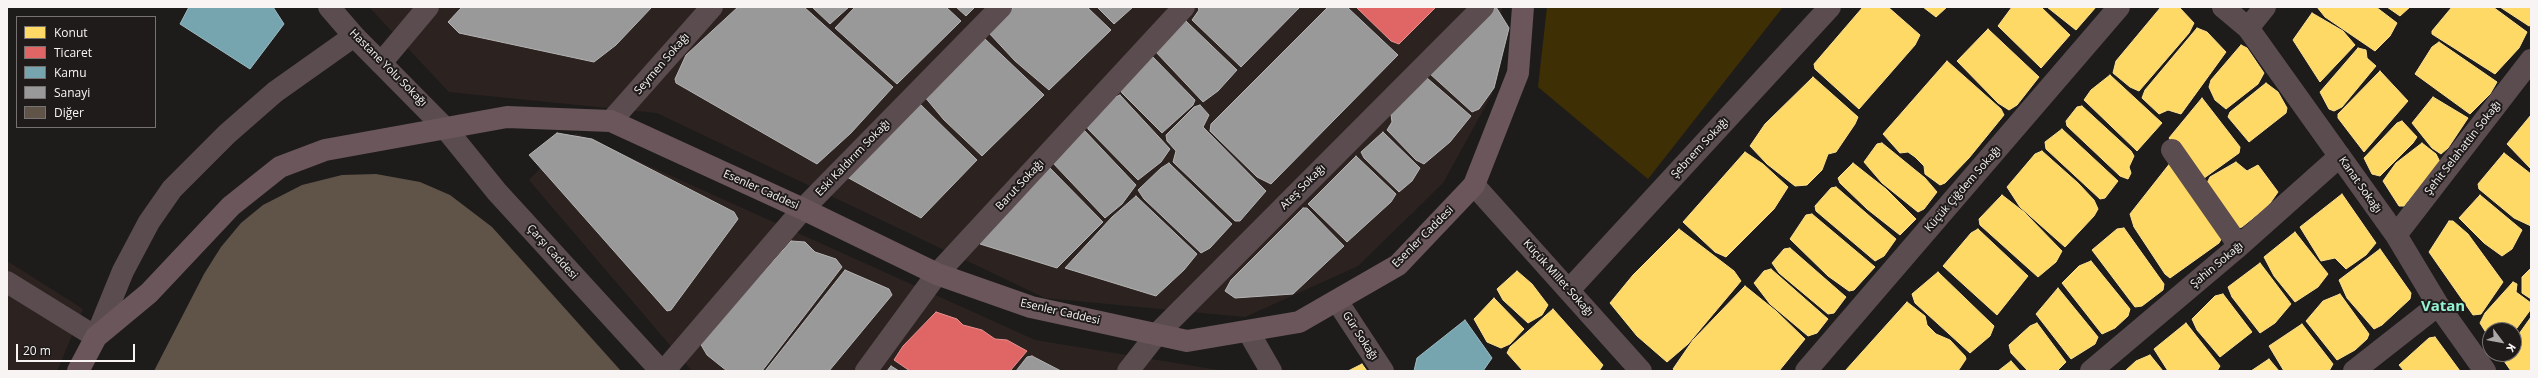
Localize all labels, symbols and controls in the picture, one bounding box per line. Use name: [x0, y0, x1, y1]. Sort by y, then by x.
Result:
legend: [16, 16, 156, 128]
text: Konut: [54, 24, 88, 41]
street label: Hastane Yolu Sokağı: [347, 27, 429, 109]
street label: Seymen Sokağı: [632, 31, 692, 97]
text: Ticaret: [54, 44, 92, 61]
text: Kamu: [54, 64, 86, 81]
text: Sanayi: [54, 84, 90, 101]
street label: Şehit Selahattin Sokağı: [2422, 98, 2504, 198]
text: Diğer: [54, 104, 84, 121]
street label: Şebnem Sokağı: [1669, 115, 1731, 181]
street label: Eski Kaldırım Sokağı: [813, 117, 893, 199]
street label: Küçük Çiğdem Sokağı: [1922, 144, 2004, 234]
street label: Kanat Sokağı: [2336, 154, 2384, 216]
street label: Barut Sokağı: [993, 157, 1047, 213]
street label: Ateş Sokağı: [1278, 162, 1328, 212]
street label: Esenler Caddesi: [721, 167, 801, 213]
street label: Esenler Caddesi: [1390, 204, 1456, 270]
street label: Çarşı Caddesi: [524, 222, 580, 282]
street label: Küçük Millet Sokağı: [1520, 237, 1596, 319]
street label: Şahin Sokağı: [2188, 239, 2246, 291]
street label: Esenler Caddesi: [1019, 296, 1101, 328]
district label: Vatan: [2421, 298, 2465, 316]
street label: Gür Sokağı: [1339, 309, 1381, 363]
north arrow: [2482, 322, 2522, 362]
scale bar: [18, 336, 137, 362]
text: K: [2503, 341, 2520, 355]
text: 20 m: [23, 342, 51, 359]

